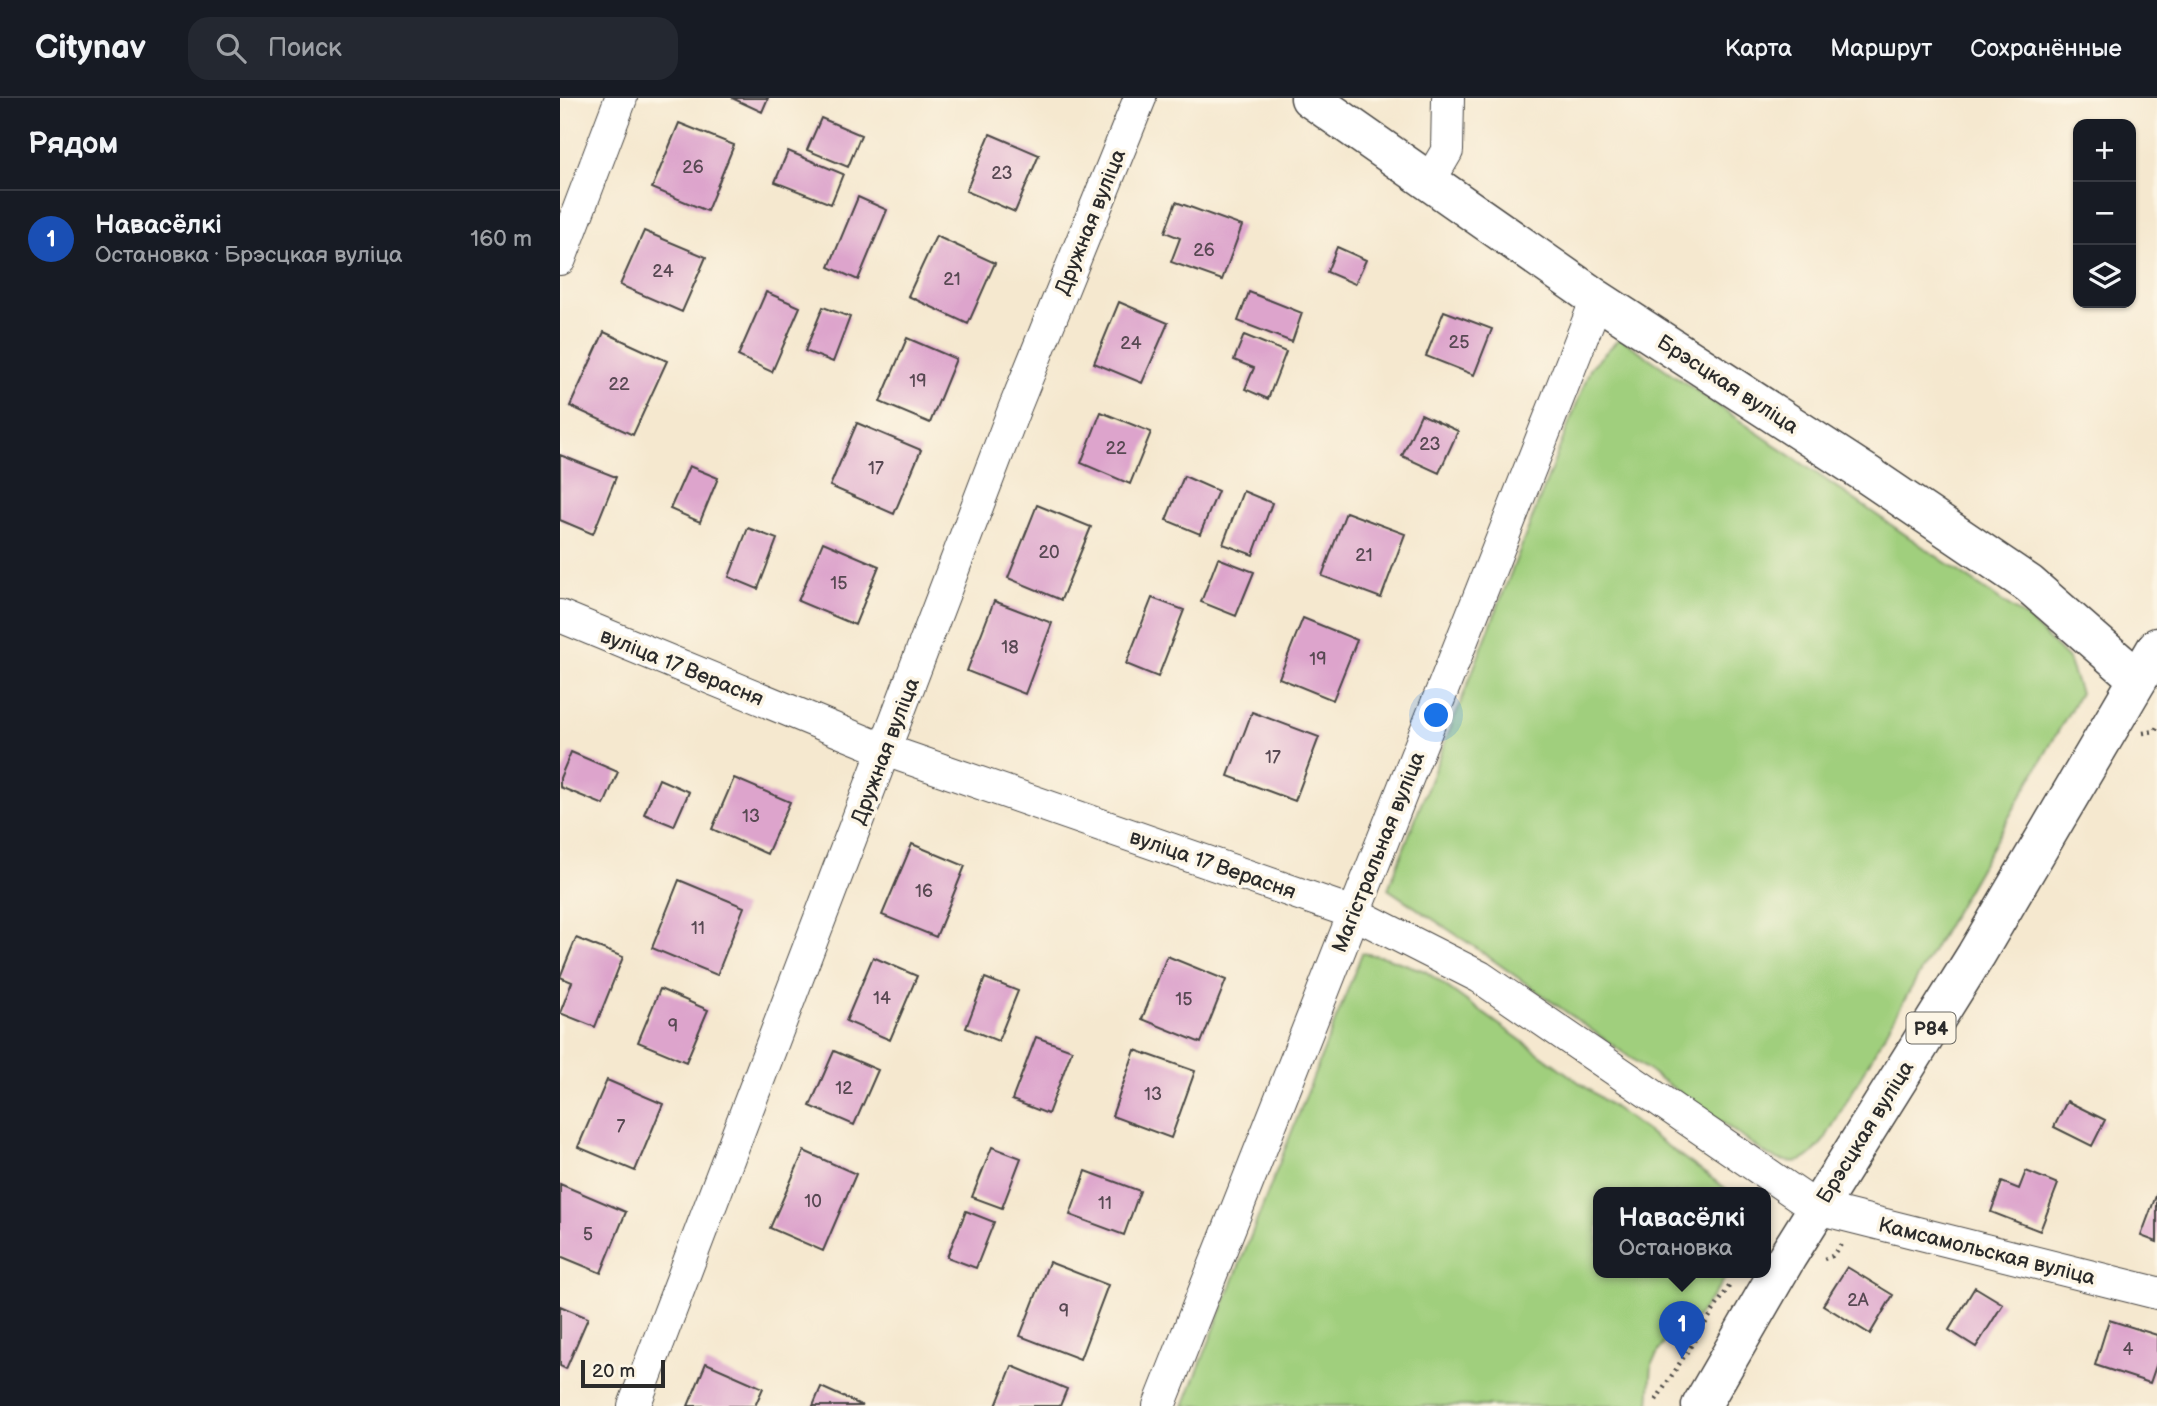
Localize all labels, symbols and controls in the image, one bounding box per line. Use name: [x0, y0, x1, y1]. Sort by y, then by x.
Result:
search box: [188, 17, 678, 80]
text: Citynav: [35, 28, 146, 68]
icon: search: [212, 29, 250, 67]
text: Поиск: [268, 33, 342, 64]
text: Карта: [1725, 34, 1792, 63]
text: Маршрут: [1830, 34, 1932, 63]
text: Сохранённые: [1970, 34, 2122, 63]
map controls: [2073, 119, 2136, 308]
button: +: [2073, 119, 2136, 182]
text: Рядом: [28, 126, 118, 162]
street label: Дружная вуліца: [1050, 145, 1131, 299]
house number: 26: [682, 157, 704, 178]
house number: 23: [991, 163, 1013, 184]
button: −: [2073, 182, 2136, 245]
text: Навасёлкі: [95, 210, 222, 241]
text: 1: [46, 225, 56, 253]
text: 160 m: [470, 225, 532, 253]
house number: 26: [1193, 240, 1215, 261]
text: Остановка · Брэсцкая вуліца: [95, 241, 403, 269]
button: layers: [2073, 245, 2136, 308]
house number: 24: [652, 261, 674, 282]
house number: 21: [943, 269, 961, 290]
street label: Брэсцкая вуліца: [1653, 330, 1803, 440]
house number: 25: [1449, 332, 1469, 353]
house number: 24: [1120, 333, 1142, 354]
house number: 19: [909, 371, 927, 392]
house number: 22: [608, 374, 630, 395]
house number: 23: [1419, 434, 1441, 455]
house number: 22: [1105, 438, 1127, 459]
house number: 17: [868, 458, 884, 479]
house number: 20: [1038, 542, 1060, 563]
house number: 21: [1355, 545, 1373, 566]
house number: 15: [830, 573, 848, 594]
street label: вуліца 17 Верасня: [596, 623, 767, 712]
house number: 18: [1001, 637, 1019, 658]
house number: 19: [1309, 649, 1327, 670]
street label: Дружная вуліца: [846, 674, 925, 828]
your location: [1419, 698, 1453, 732]
house number: 17: [1265, 747, 1281, 768]
street label: Магістральная вуліца: [1327, 748, 1430, 956]
house number: 13: [742, 806, 760, 827]
street label: вуліца 17 Верасня: [1126, 824, 1299, 905]
house number: 16: [915, 881, 933, 902]
house number: 11: [691, 918, 705, 939]
house number: 14: [873, 988, 891, 1009]
house number: 15: [1175, 989, 1193, 1010]
road number: Р84: [1906, 1012, 1956, 1044]
house number: 9: [668, 1016, 678, 1037]
street label: Брэсцкая вуліца: [1812, 1056, 1920, 1208]
house number: 12: [835, 1078, 853, 1099]
house number: 13: [1144, 1084, 1162, 1105]
house number: 7: [617, 1116, 626, 1137]
popup: [1593, 1187, 1771, 1278]
house number: 10: [804, 1191, 822, 1212]
house number: 11: [1098, 1193, 1112, 1214]
text: Навасёлкі: [1619, 1203, 1745, 1234]
street label: Камсамольская вуліца: [1876, 1212, 2099, 1291]
house number: 5: [583, 1224, 593, 1245]
text: Остановка: [1619, 1234, 1733, 1262]
house number: 2А: [1847, 1290, 1869, 1311]
house number: 9: [1059, 1301, 1069, 1322]
pin: 1: [1659, 1301, 1705, 1359]
house number: 4: [2123, 1339, 2134, 1360]
scale bar: [581, 1357, 665, 1389]
text: 20 m: [592, 1360, 635, 1383]

